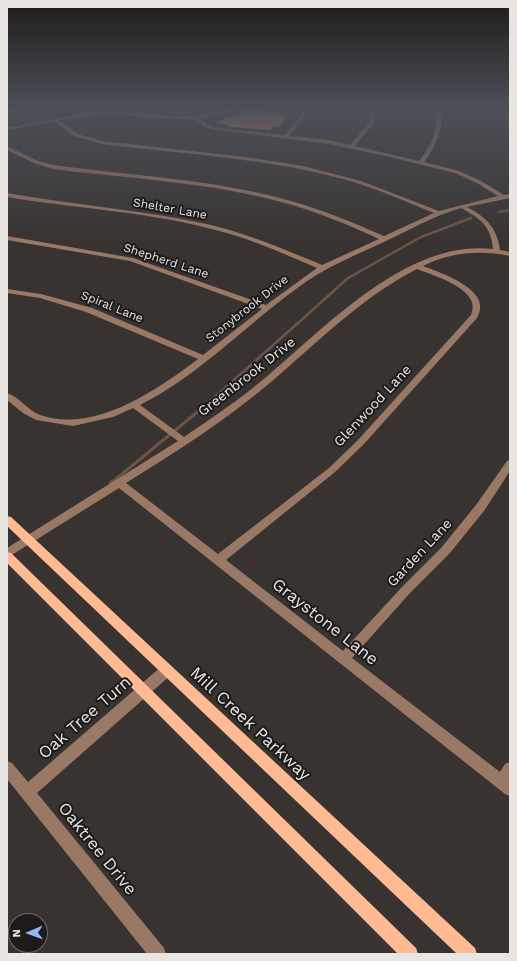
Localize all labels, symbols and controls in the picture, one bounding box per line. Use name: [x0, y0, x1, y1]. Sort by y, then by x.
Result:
street label: Shelter Lane: [132, 195, 208, 223]
street label: Shepherd Lane: [122, 240, 210, 282]
street label: Stonybrook Drive: [203, 272, 291, 346]
street label: Spiral Lane: [79, 288, 145, 326]
street label: Greenbrook Drive: [195, 334, 299, 420]
street label: Glenwood Lane: [331, 362, 415, 450]
street label: Garden Lane: [384, 515, 456, 591]
street label: Graystone Lane: [268, 574, 382, 670]
street label: Mill Creek Parkway: [186, 663, 314, 785]
street label: Oak Tree Turn: [35, 672, 135, 764]
street label: Oaktree Drive: [53, 798, 141, 900]
north arrow: [8, 913, 48, 953]
text: N: [10, 929, 23, 938]

